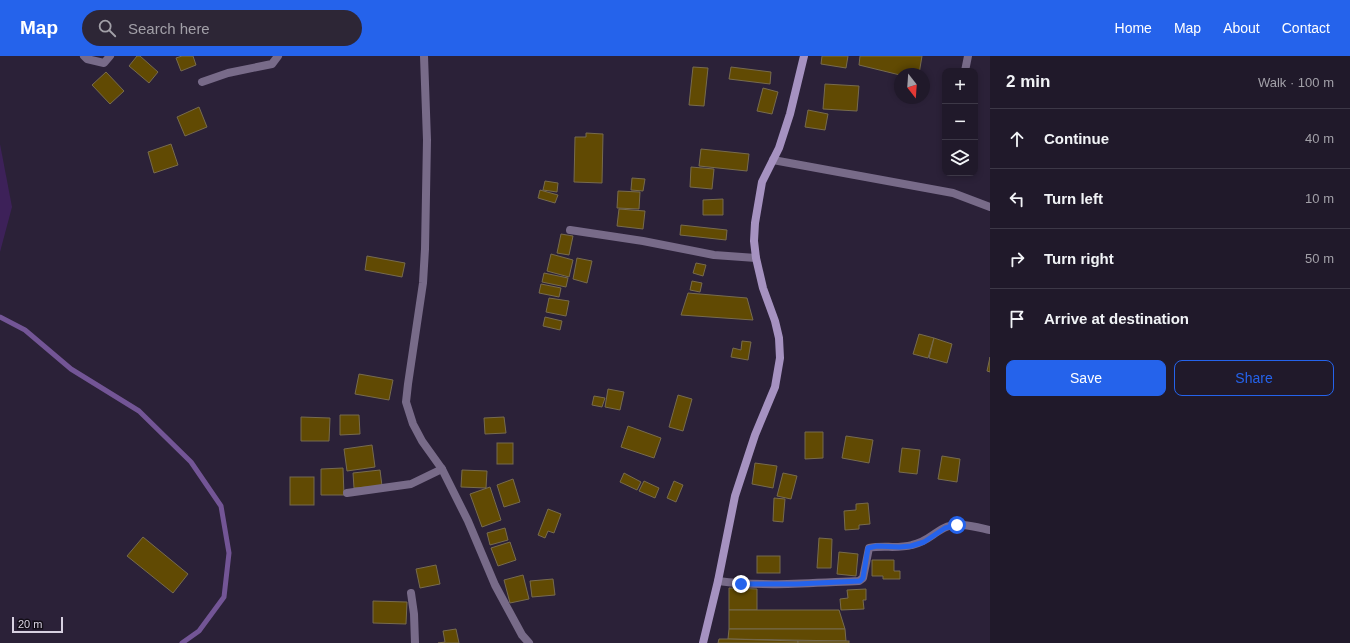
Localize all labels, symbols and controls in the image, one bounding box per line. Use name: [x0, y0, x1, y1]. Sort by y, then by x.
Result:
search box: [82, 10, 362, 46]
text: Map: [20, 17, 58, 38]
icon: search: [96, 17, 118, 39]
text: Search here: [128, 20, 210, 37]
text: Home: [1115, 20, 1152, 36]
text: Map: [1174, 20, 1201, 36]
text: About: [1223, 20, 1260, 36]
text: Contact: [1282, 20, 1330, 36]
north arrow: [894, 68, 930, 104]
map controls: [942, 68, 978, 176]
button: +: [942, 68, 978, 104]
text: 2 min: [1006, 72, 1050, 91]
text: Walk · 100 m: [1258, 75, 1334, 90]
button: −: [942, 104, 978, 140]
icon: ahead: [1006, 128, 1028, 150]
text: Continue: [1044, 130, 1109, 147]
text: 40 m: [1305, 131, 1334, 146]
button: layers: [942, 140, 978, 176]
icon: left: [1006, 188, 1028, 210]
text: Turn left: [1044, 190, 1103, 207]
text: 10 m: [1305, 191, 1334, 206]
icon: right: [1006, 248, 1028, 270]
text: Turn right: [1044, 250, 1114, 267]
text: 50 m: [1305, 251, 1334, 266]
icon: arrive: [1006, 308, 1028, 330]
text: Arrive at destination: [1044, 310, 1189, 327]
button: Save: [1006, 360, 1166, 396]
button: Share: [1174, 360, 1334, 396]
route start: [948, 516, 966, 534]
route end: [732, 575, 750, 593]
scale bar: [12, 615, 63, 634]
text: 20 m: [18, 618, 42, 630]

